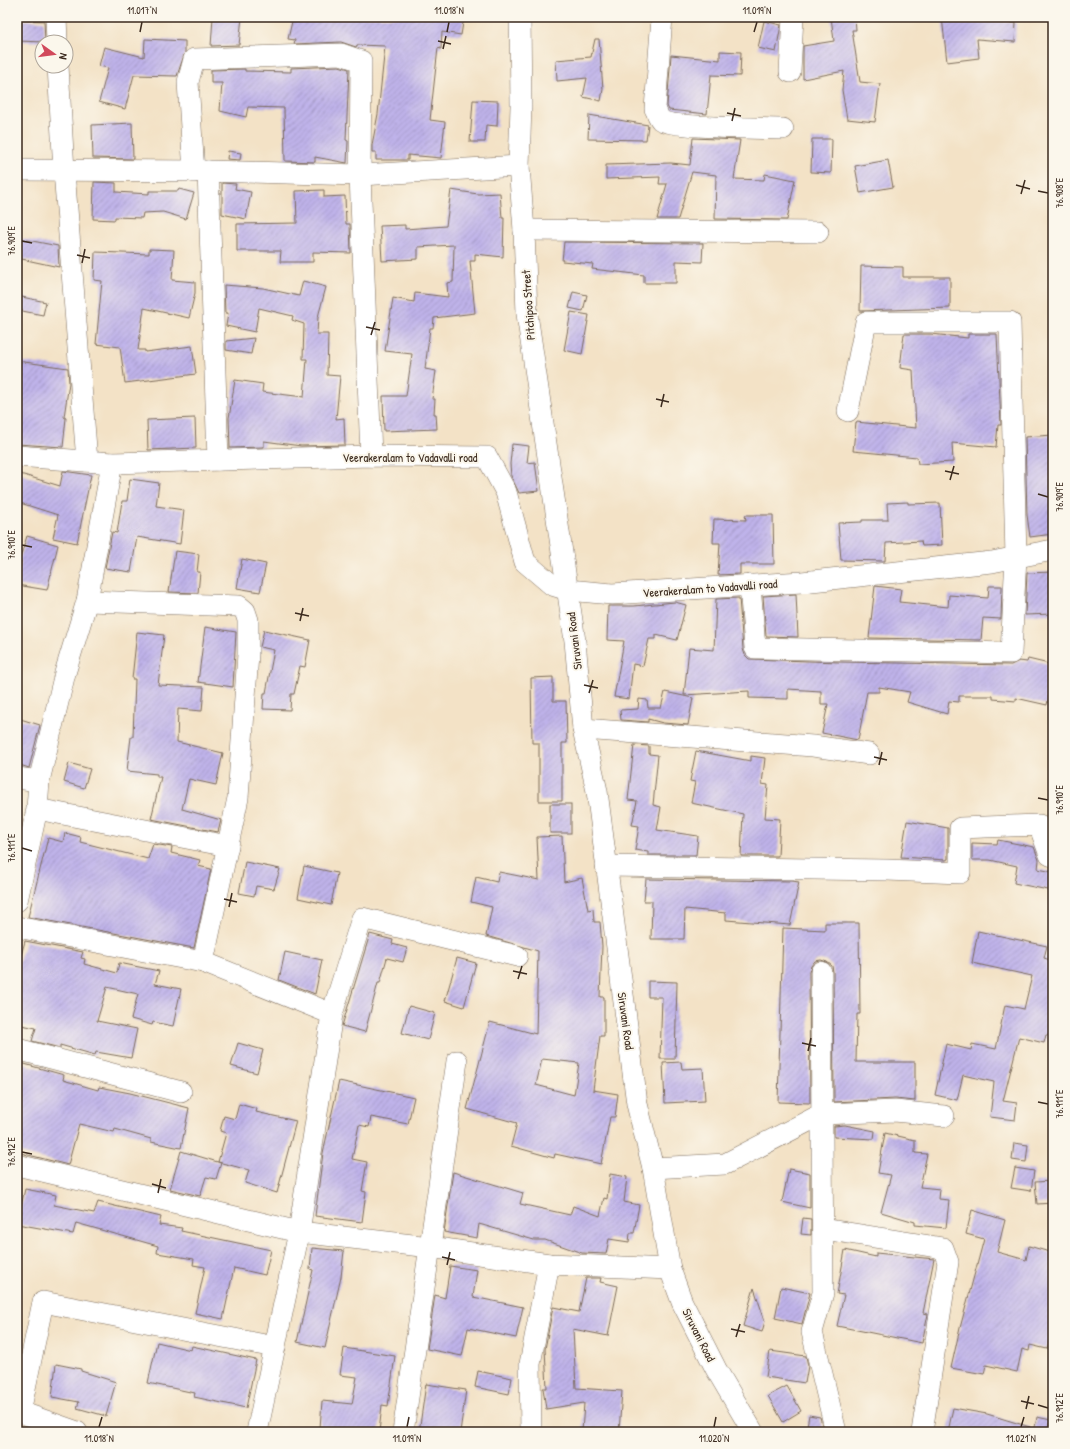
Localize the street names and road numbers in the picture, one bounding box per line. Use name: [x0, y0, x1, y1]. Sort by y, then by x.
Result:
street label: Pitchipoo Street: [517, 268, 539, 341]
street label: Veerakeralam to Vadavalli road: [342, 449, 478, 466]
street label: Veerakeralam to Vadavalli road: [642, 575, 778, 601]
street label: Siruvani Road: [562, 611, 586, 671]
street label: Siruvani Road: [614, 991, 638, 1051]
street label: Siruvani Road: [678, 1305, 720, 1365]

